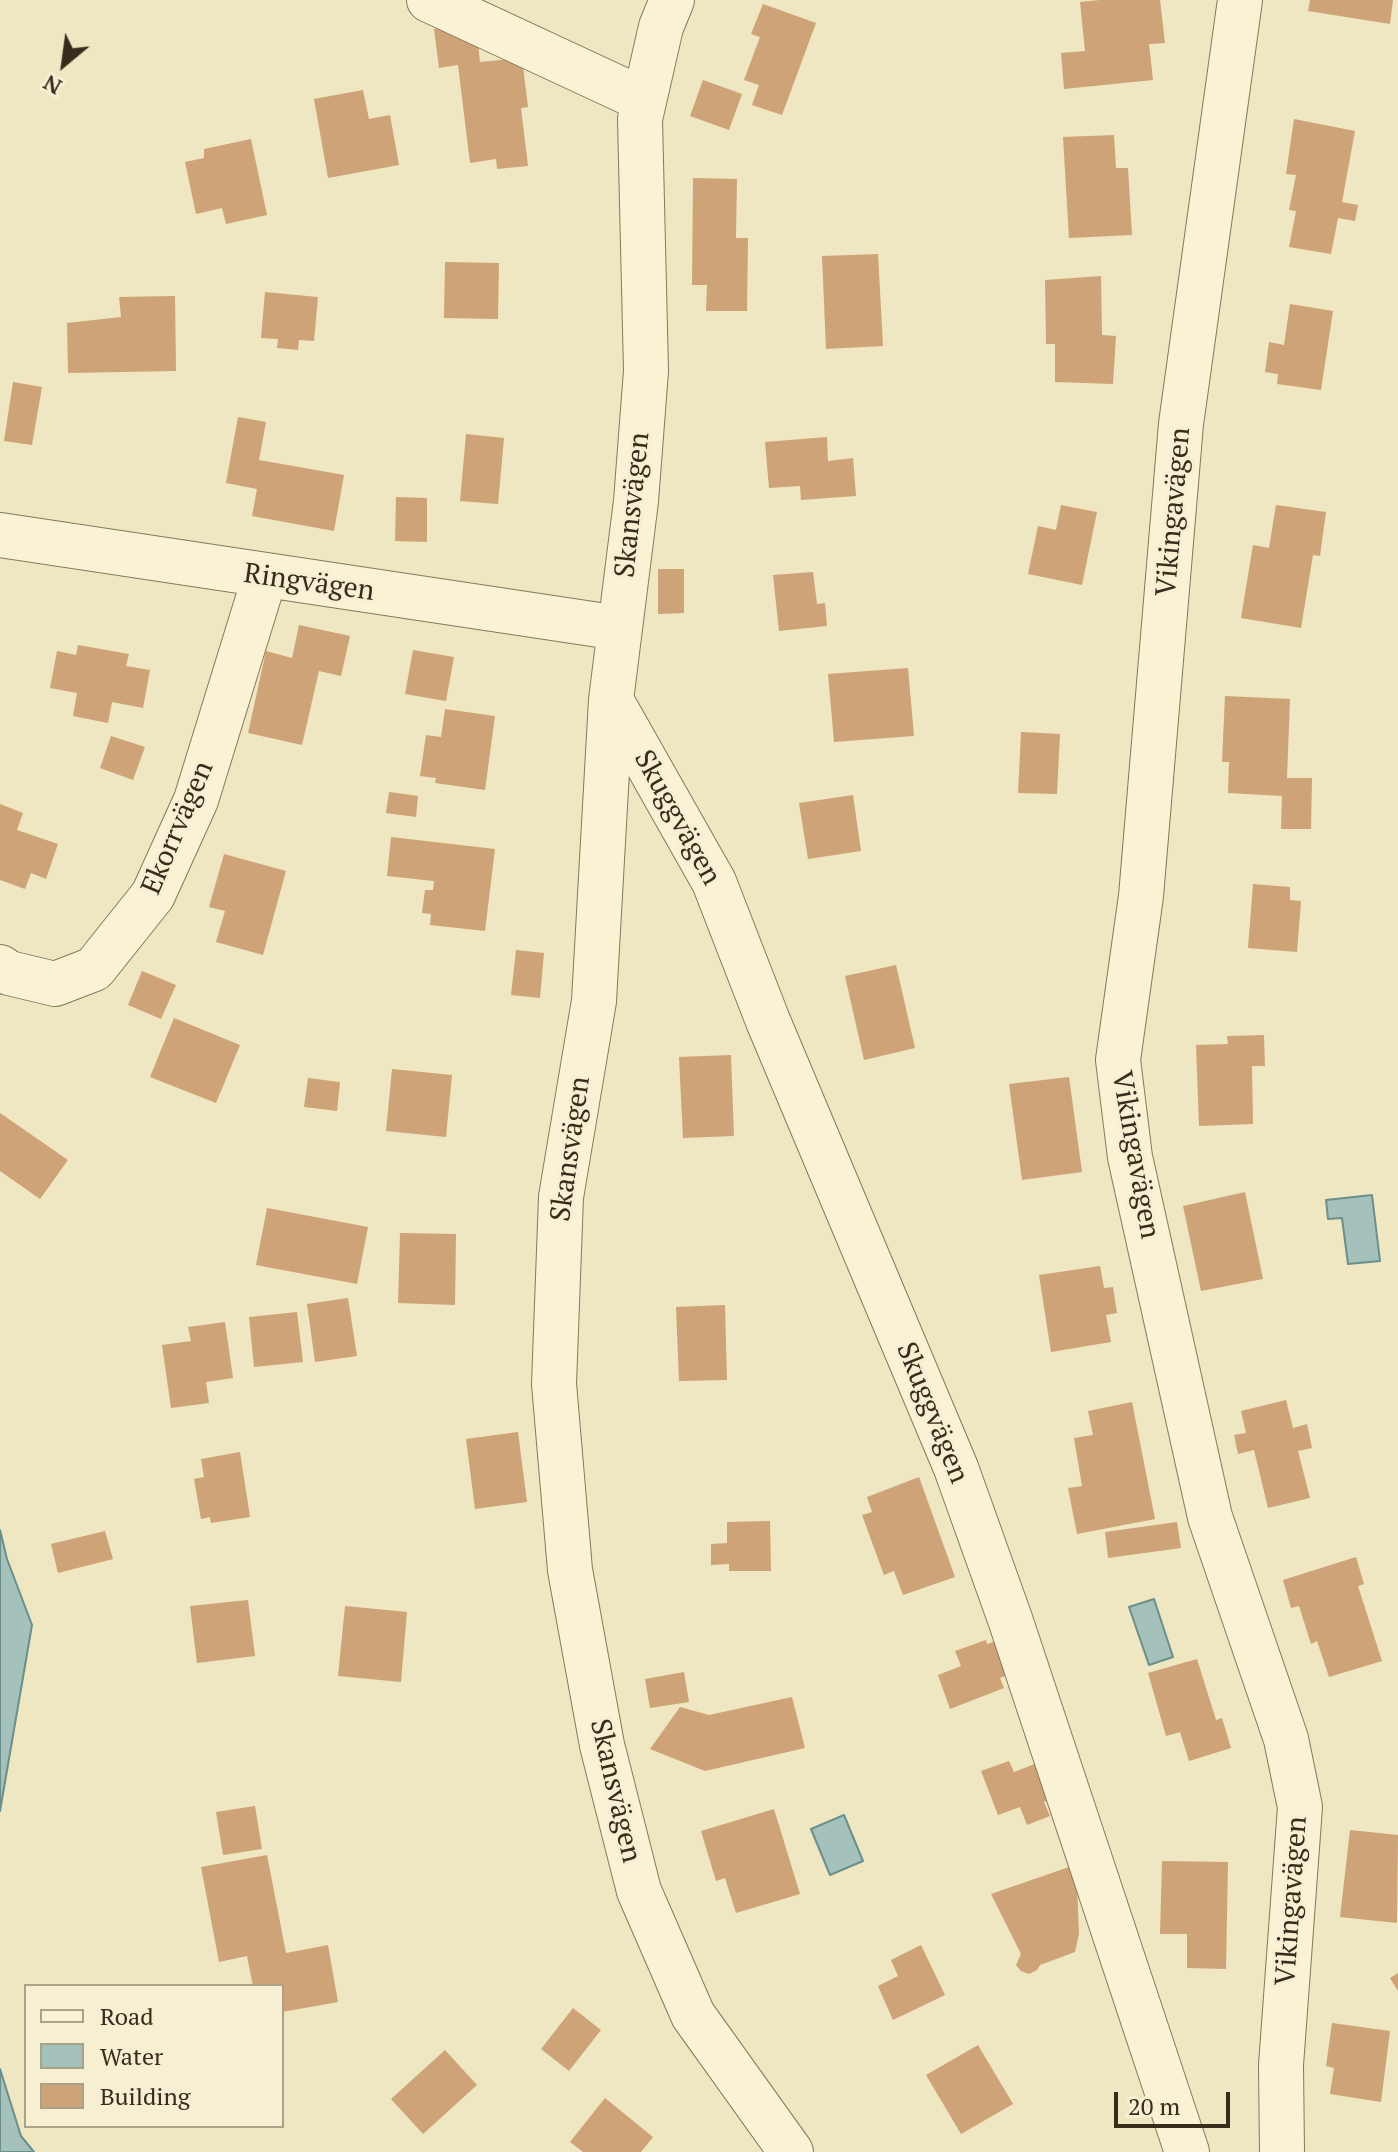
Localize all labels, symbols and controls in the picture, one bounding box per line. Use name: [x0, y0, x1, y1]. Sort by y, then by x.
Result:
north arrow: [24, 24, 104, 104]
text: N: [38, 69, 66, 102]
street label: Vikingavägen: [1150, 426, 1198, 598]
street label: Skansvägen: [609, 431, 657, 579]
street label: Ringvägen: [242, 557, 376, 609]
street label: Skuggvägen: [626, 745, 728, 891]
street label: Ekorrvägen: [135, 756, 221, 900]
street label: Vikingavägen: [1104, 1069, 1166, 1241]
street label: Skansvägen: [544, 1074, 598, 1224]
street label: Skuggvägen: [889, 1338, 975, 1488]
street label: Skansvägen: [582, 1716, 648, 1866]
street label: Vikingavägen: [1269, 1815, 1315, 1987]
legend: [24, 1984, 284, 2128]
text: Road: [100, 2000, 154, 2032]
text: Water: [100, 2040, 163, 2072]
scale bar: [1118, 2076, 1234, 2126]
text: Building: [100, 2080, 190, 2112]
text: 20 m: [1128, 2090, 1180, 2122]

